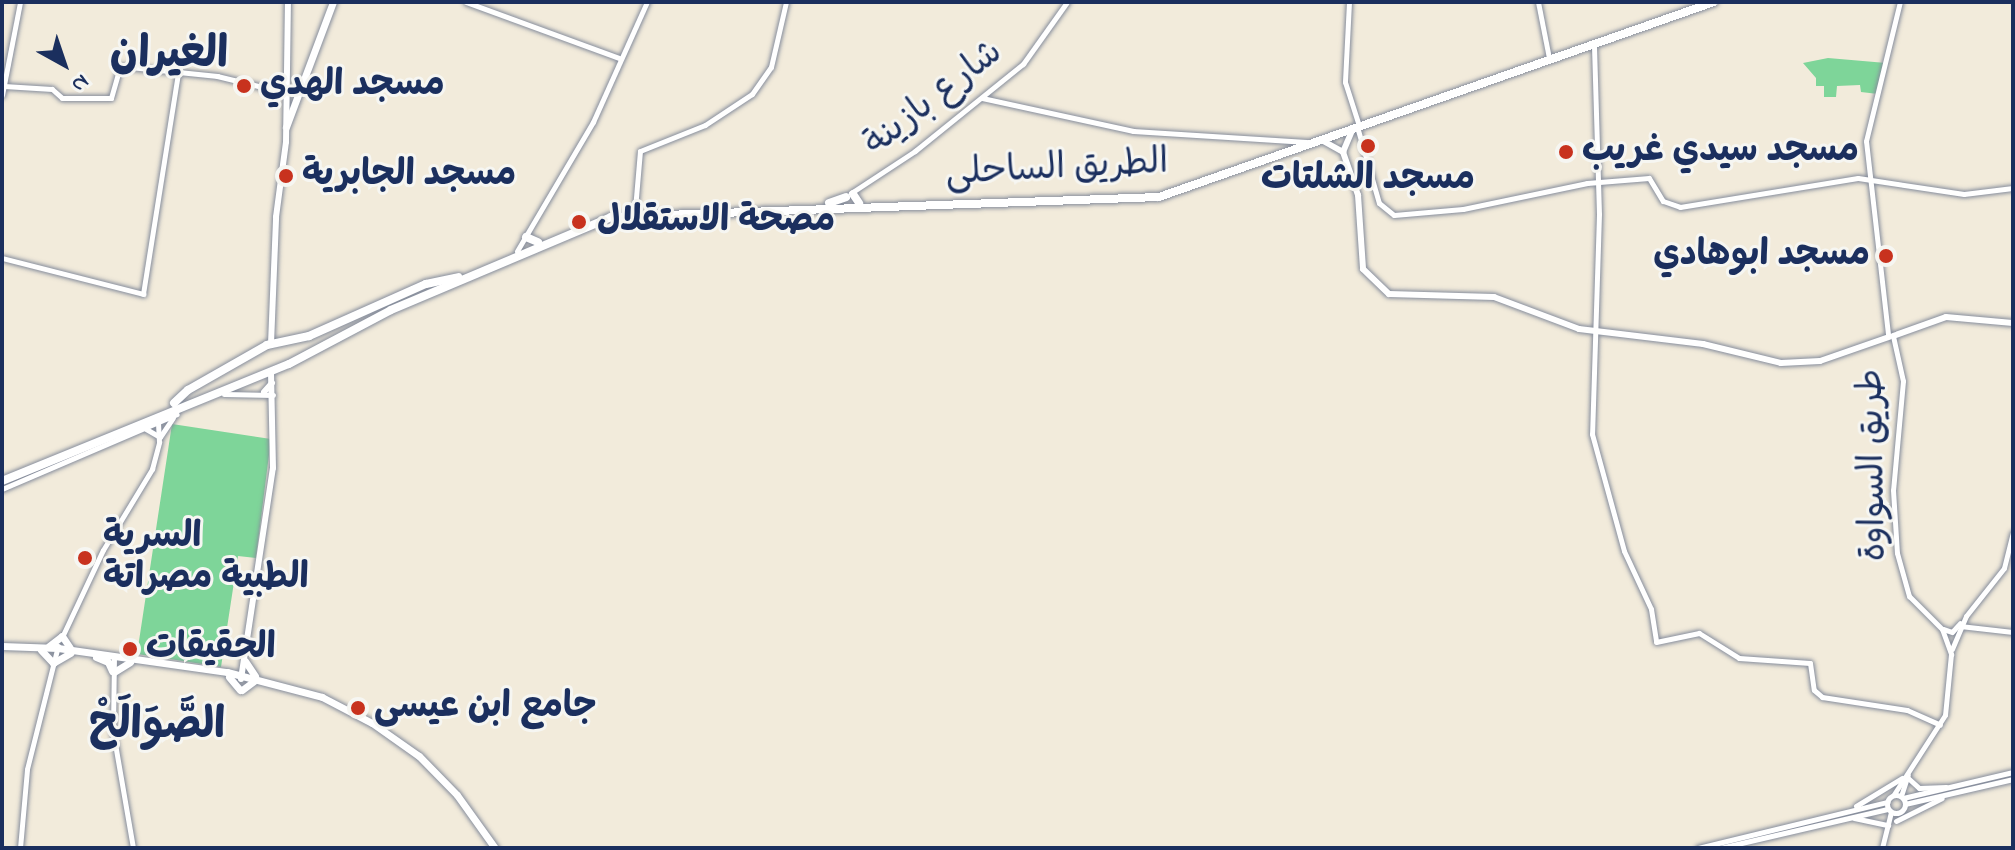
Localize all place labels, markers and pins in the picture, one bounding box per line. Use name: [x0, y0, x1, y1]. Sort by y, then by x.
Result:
place label: مسجد الهدي: [260, 64, 445, 108]
marker: مسجد الهدي: [235, 77, 253, 95]
place label: مسجد سيدي غريب: [1582, 130, 1859, 174]
marker: مسجد الشلتات: [1359, 137, 1377, 155]
marker: مسجد سيدي غريب: [1557, 143, 1575, 161]
place label: مسجد الجابرية: [302, 154, 516, 198]
place label: مسجد الشلتات: [1261, 158, 1475, 202]
marker: مسجد الجابرية: [277, 167, 295, 185]
place label: مصحة الاستقلال: [597, 200, 835, 244]
marker: مصحة الاستقلال: [568, 211, 590, 233]
place label: مسجد ابوهادي: [1653, 234, 1870, 278]
marker: مسجد ابوهادي: [1877, 247, 1895, 265]
place label: السرية الطبية مصراتة: [103, 515, 309, 600]
marker: السرية الطبية مصراتة: [74, 547, 96, 569]
place label: الحقيقات: [146, 627, 276, 671]
marker: الحقيقات: [121, 640, 139, 658]
place label: جامع ابن عيسى: [374, 686, 597, 730]
marker: جامع ابن عيسى: [349, 699, 367, 717]

